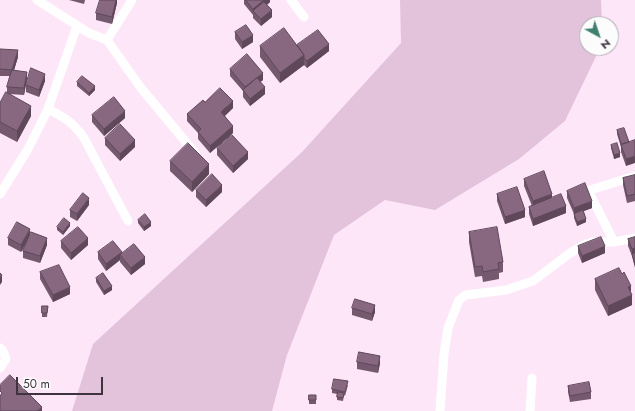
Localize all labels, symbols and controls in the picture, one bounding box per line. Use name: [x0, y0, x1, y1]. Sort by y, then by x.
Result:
north arrow: [579, 16, 619, 56]
text: N: [598, 35, 615, 53]
scale bar: [18, 369, 105, 395]
text: 50 m: [23, 375, 50, 393]

